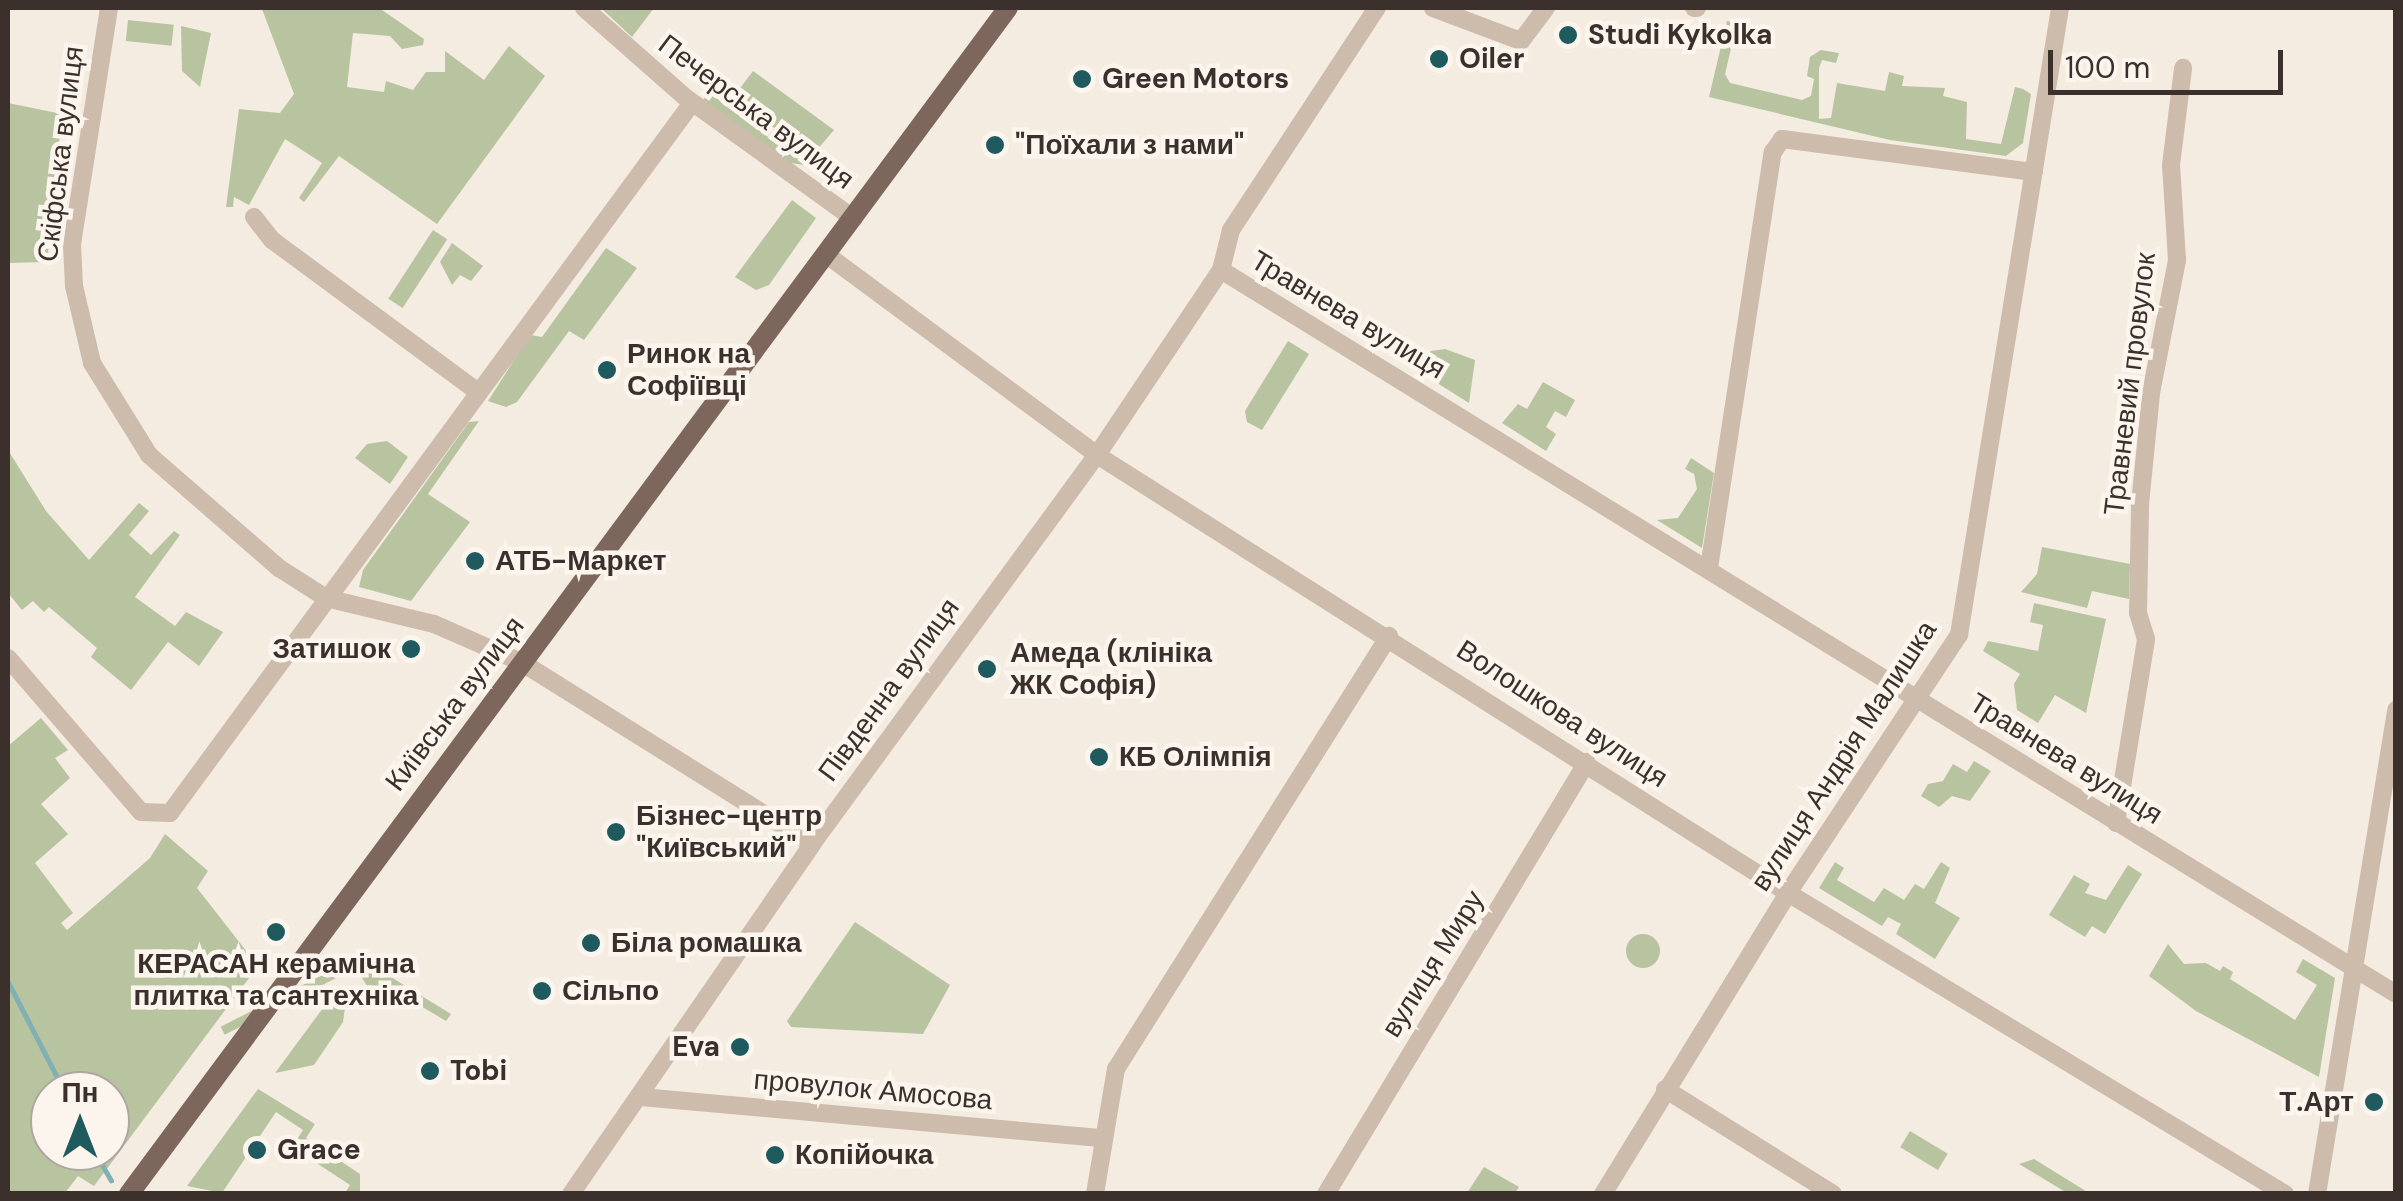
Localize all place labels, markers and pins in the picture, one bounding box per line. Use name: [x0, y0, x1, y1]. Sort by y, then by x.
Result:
place label: Studi Kykolka: [1588, 18, 1772, 52]
marker: Studi Kykolka: [1557, 24, 1579, 46]
place label: Oiler: [1459, 42, 1524, 76]
marker: Oiler: [1428, 48, 1450, 70]
place label: Green Motors: [1102, 62, 1289, 96]
marker: Green Motors: [1071, 68, 1093, 90]
place label: "Поїхали з нами": [1015, 128, 1244, 162]
marker: "Поїхали з нами": [984, 134, 1006, 156]
place label: Ринок на Софіївці: [627, 337, 750, 403]
marker: Ринок на Софіївці: [596, 359, 618, 381]
place label: АТБ-Маркет: [495, 544, 666, 578]
marker: АТБ-Маркет: [464, 550, 486, 572]
place label: Затишок: [273, 632, 391, 666]
place label: Амеда (клініка ЖК Софія): [1010, 636, 1212, 702]
marker: Затишок: [400, 638, 422, 660]
marker: Амеда (клініка ЖК Софія): [974, 656, 1000, 682]
place label: КБ Олімпія: [1119, 740, 1272, 774]
marker: КБ Олімпія: [1088, 746, 1110, 768]
place label: Бізнес-центр "Київський": [636, 799, 822, 865]
marker: Бізнес-центр "Київський": [605, 821, 627, 843]
marker: КЕРАСАН керамічна плитка та сантехніка: [265, 921, 287, 943]
place label: Біла ромашка: [611, 926, 802, 960]
marker: Біла ромашка: [580, 932, 602, 954]
place label: КЕРАСАН керамічна плитка та сантехніка: [134, 947, 418, 1013]
place label: Сільпо: [562, 974, 659, 1008]
marker: Сільпо: [531, 980, 553, 1002]
place label: Eva: [672, 1030, 720, 1064]
marker: Eva: [729, 1036, 751, 1058]
place label: Tobi: [450, 1054, 507, 1088]
marker: Tobi: [419, 1060, 441, 1082]
place label: Т.Арт: [2279, 1085, 2354, 1119]
marker: Т.Арт: [2363, 1091, 2385, 1113]
place label: Grace: [277, 1133, 360, 1167]
place label: Копійочка: [795, 1138, 933, 1172]
marker: Grace: [246, 1139, 268, 1161]
marker: Копійочка: [764, 1144, 786, 1166]

